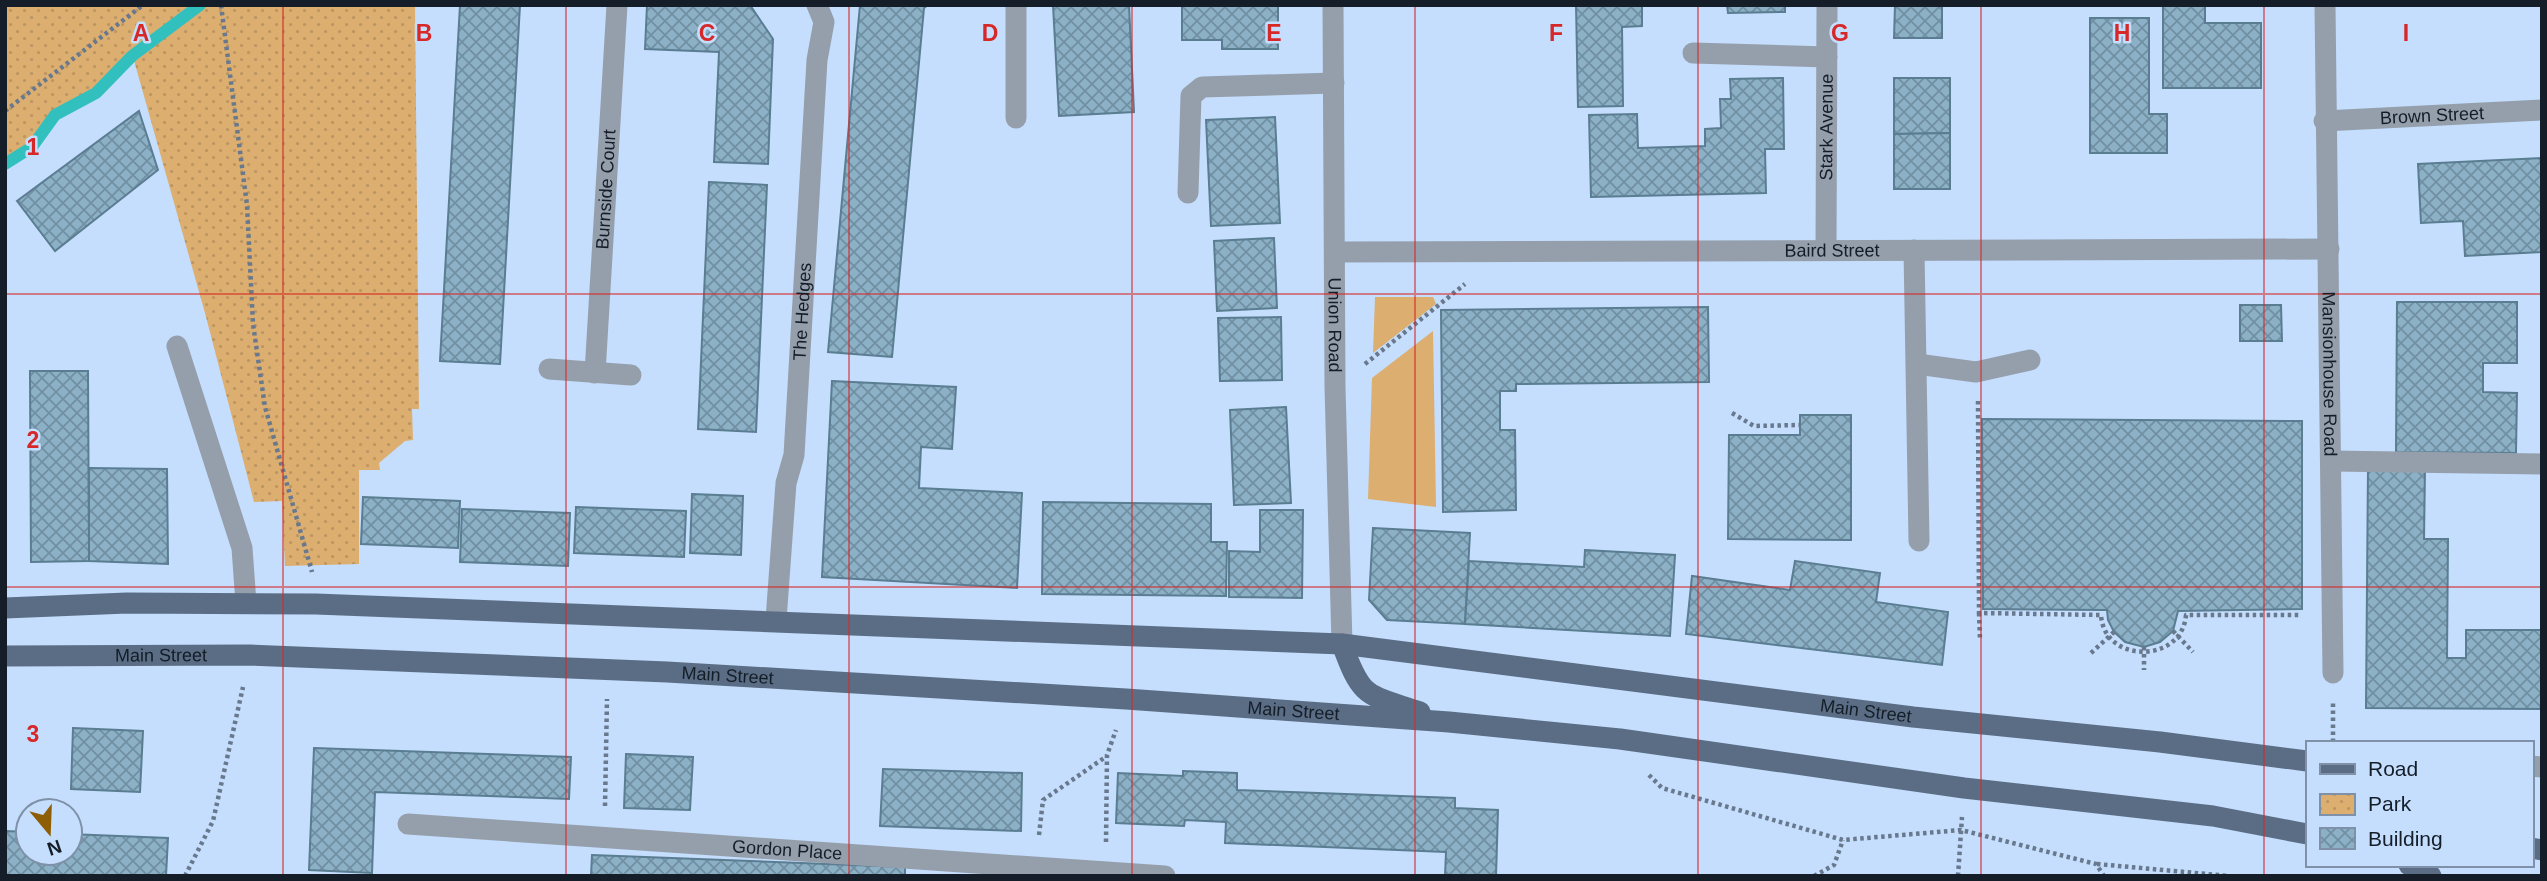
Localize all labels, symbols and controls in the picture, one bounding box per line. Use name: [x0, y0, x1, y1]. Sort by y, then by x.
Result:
text: A: [133, 20, 149, 46]
text: B: [416, 20, 432, 46]
text: C: [699, 20, 715, 46]
text: D: [982, 20, 998, 46]
text: E: [1266, 20, 1282, 46]
text: F: [1549, 20, 1563, 46]
text: G: [1831, 20, 1849, 46]
text: H: [2114, 20, 2130, 46]
text: I: [2403, 20, 2409, 46]
street label: Stark Avenue: [1816, 74, 1837, 180]
street label: Brown Street: [2379, 103, 2484, 128]
street label: Burnside Court: [592, 129, 620, 250]
text: 1: [27, 134, 40, 160]
street label: Baird Street: [1784, 240, 1880, 261]
street label: The Hedges: [790, 262, 815, 361]
street label: Union Road: [1324, 277, 1345, 373]
street label: Mansionhouse Road: [2318, 291, 2340, 457]
text: 2: [27, 427, 39, 453]
street label: Main Street: [115, 645, 207, 666]
street label: Main Street: [681, 663, 774, 688]
street label: Main Street: [1819, 695, 1913, 727]
street label: Main Street: [1247, 698, 1340, 724]
text: 3: [27, 721, 39, 747]
legend: [2306, 741, 2533, 867]
text: Road: [2368, 757, 2418, 780]
text: Park: [2368, 792, 2412, 815]
north arrow: [14, 797, 84, 867]
text: Building: [2368, 827, 2443, 850]
text: N: [44, 835, 64, 860]
street label: Gordon Place: [731, 836, 843, 864]

